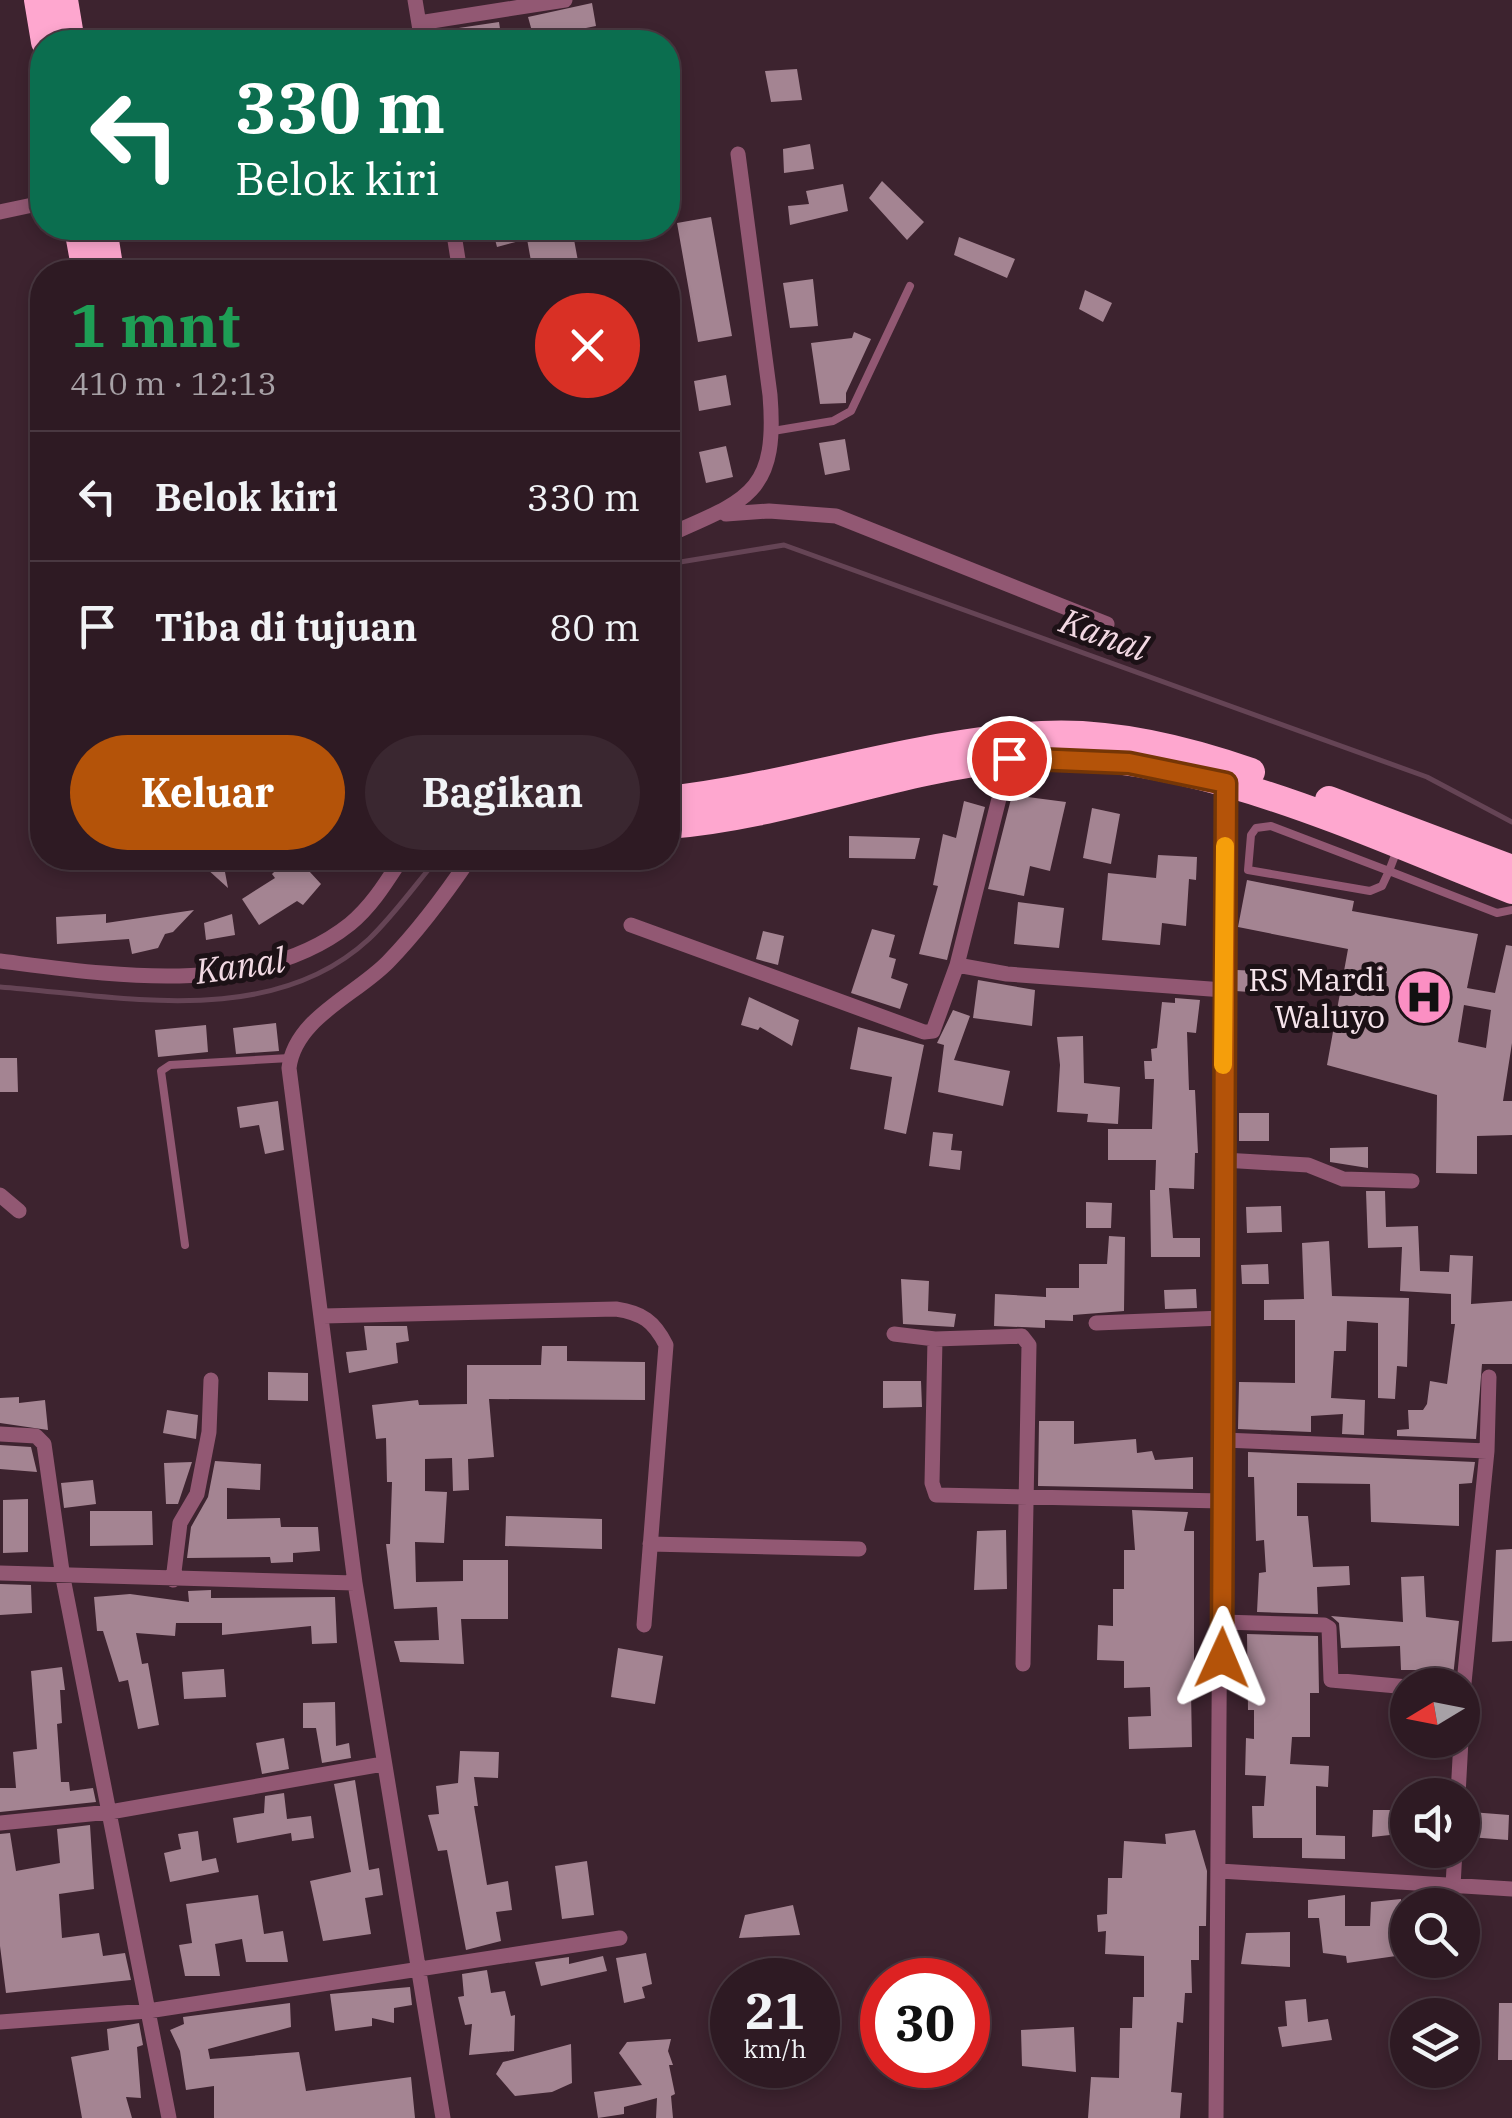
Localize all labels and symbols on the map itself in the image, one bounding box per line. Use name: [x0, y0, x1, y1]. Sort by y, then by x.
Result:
water label: Kanal: [1053, 597, 1155, 671]
pin: [967, 716, 1052, 801]
water label: Kanal: [191, 936, 289, 994]
place label: RS Mardi Waluyo: [1248, 958, 1385, 1037]
hospital icon: RS Mardi Waluyo: [1394, 967, 1454, 1027]
position arrow: [1170, 1606, 1274, 1710]
north arrow: [1390, 1668, 1480, 1758]
speed limit sign: 30: [860, 1958, 990, 2088]

